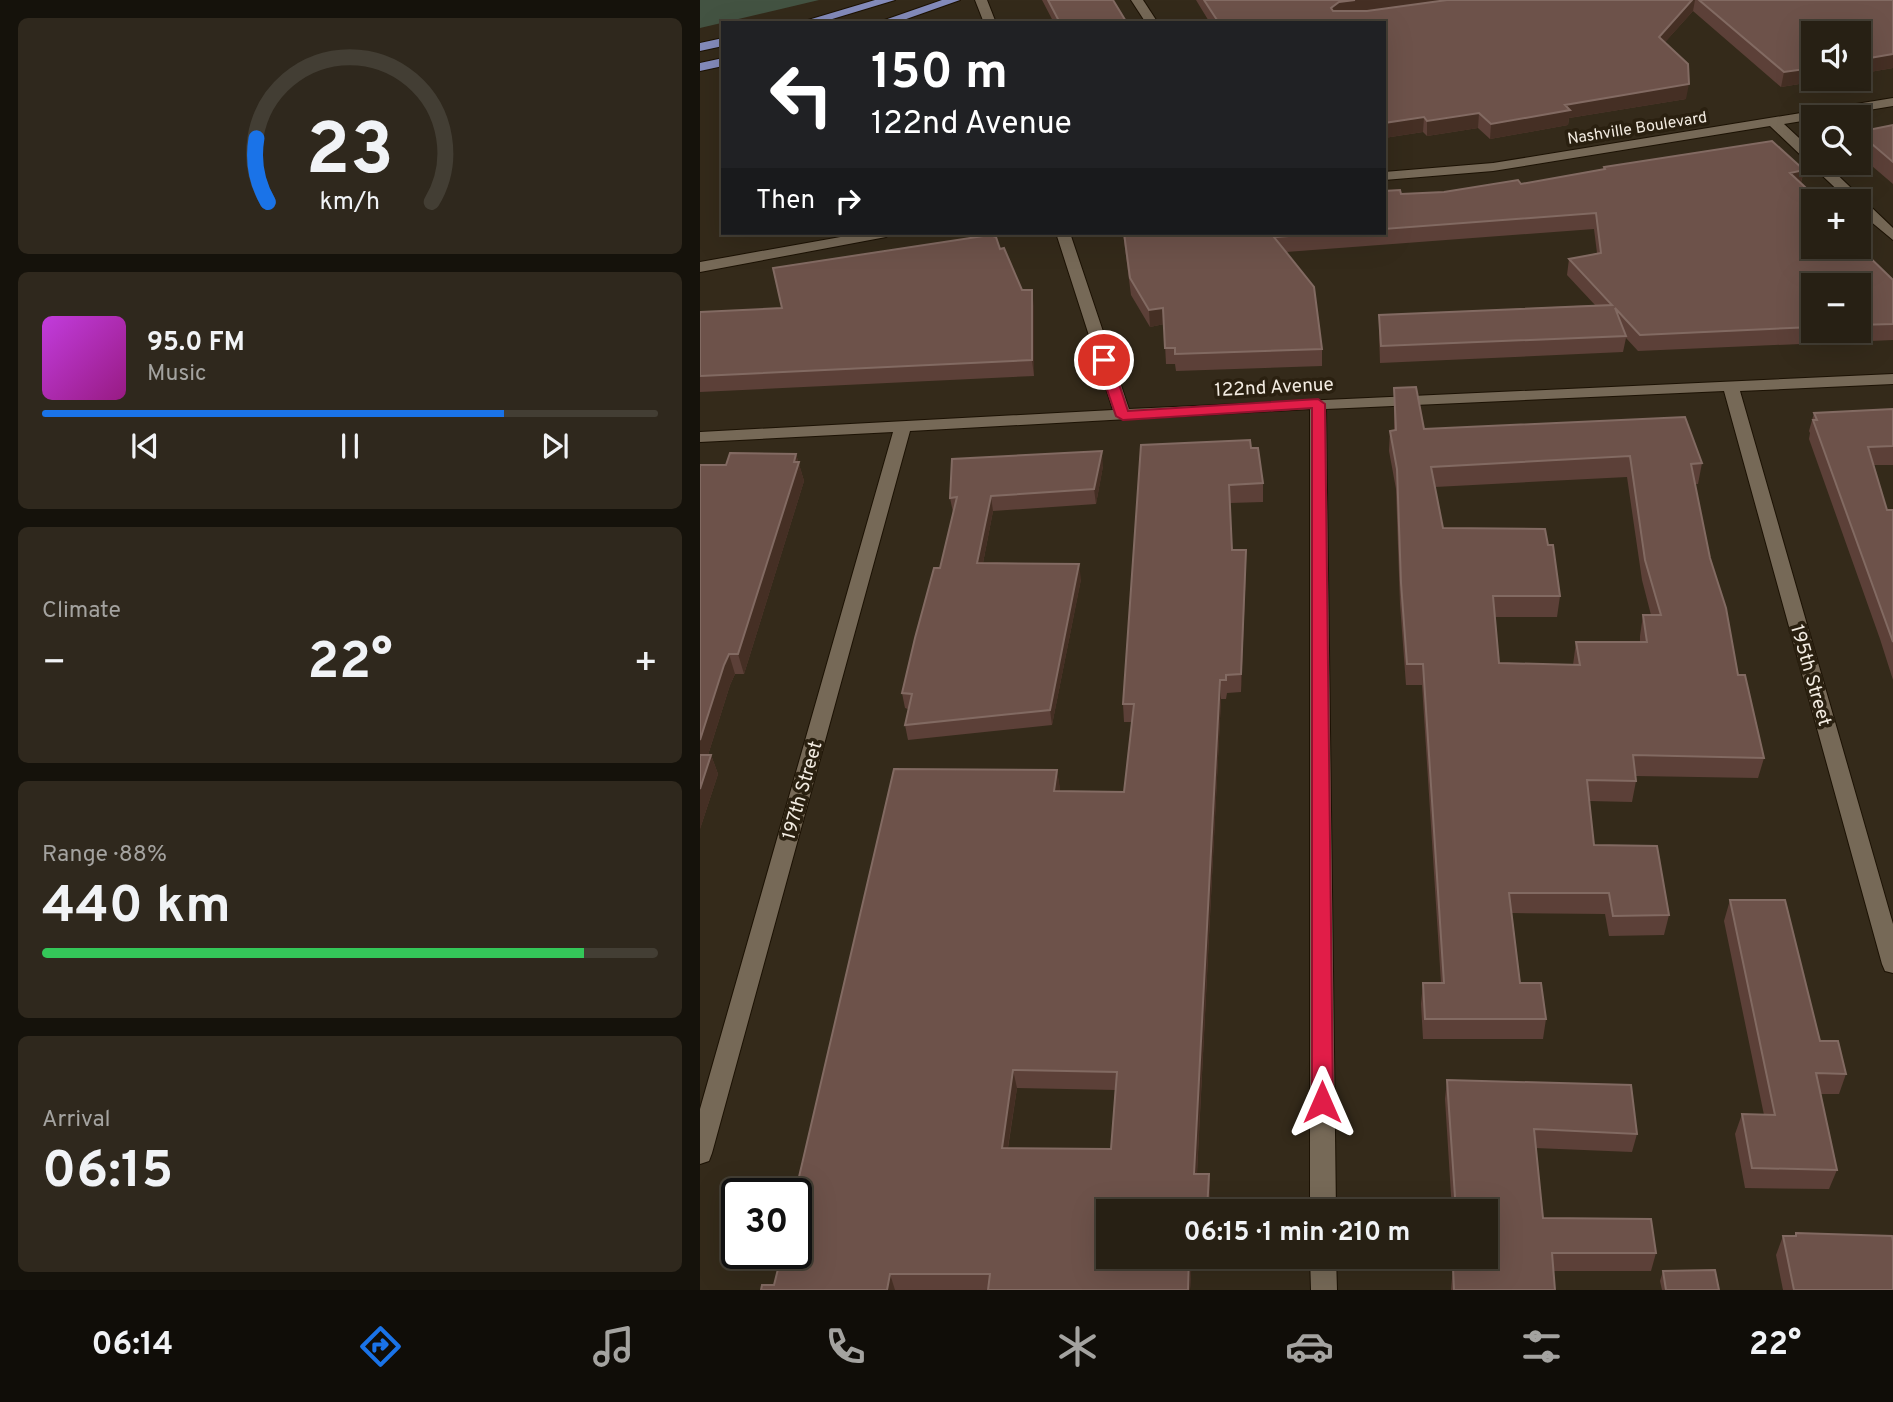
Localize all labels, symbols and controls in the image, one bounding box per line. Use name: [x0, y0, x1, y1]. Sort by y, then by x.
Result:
map controls: [1801, 21, 1871, 343]
button: sound: [1801, 21, 1871, 91]
text: 150 m: [871, 44, 1008, 106]
icon: left: [756, 49, 847, 140]
text: 122nd Avenue: [871, 105, 1072, 145]
button: search: [1801, 105, 1871, 175]
street label: Nashville Boulevard: [1566, 108, 1709, 150]
text: 23: [306, 109, 394, 201]
icon: right: [829, 182, 867, 220]
text: Then: [756, 185, 815, 218]
text: km/h: [320, 187, 380, 219]
button: +: [1801, 189, 1871, 259]
button: −: [1801, 273, 1871, 343]
text: 95.0 FM: [147, 327, 245, 360]
pin: [1074, 330, 1134, 390]
icon: arrive: [1085, 341, 1123, 379]
text: Music: [147, 360, 207, 389]
street label: 122nd Avenue: [1214, 373, 1334, 403]
icon: previous: [126, 427, 164, 465]
icon: pause: [331, 427, 369, 465]
icon: next: [536, 427, 574, 465]
text: Climate: [42, 597, 121, 626]
street label: 195th Street: [1784, 622, 1836, 729]
text: 22°: [307, 631, 393, 697]
text: −: [42, 640, 67, 689]
text: +: [633, 640, 658, 689]
street label: 197th Street: [777, 738, 828, 843]
text: Range · 88%: [42, 841, 167, 870]
text: 440 km: [42, 875, 231, 941]
position arrow: [1285, 1065, 1359, 1139]
text: Arrival: [42, 1106, 111, 1135]
text: 06:15: [42, 1140, 173, 1206]
speed limit sign: 30: [721, 1178, 812, 1269]
text: 06:15 · 1 min · 210 m: [1184, 1217, 1410, 1250]
icon: directions: [356, 1322, 405, 1371]
icon: music: [589, 1322, 638, 1371]
icon: phone: [821, 1322, 870, 1371]
icon: climate: [1053, 1322, 1102, 1371]
icon: car: [1285, 1322, 1334, 1371]
icon: filters: [1517, 1322, 1566, 1371]
text: 06:14: [92, 1326, 173, 1366]
text: 22°: [1749, 1326, 1801, 1366]

